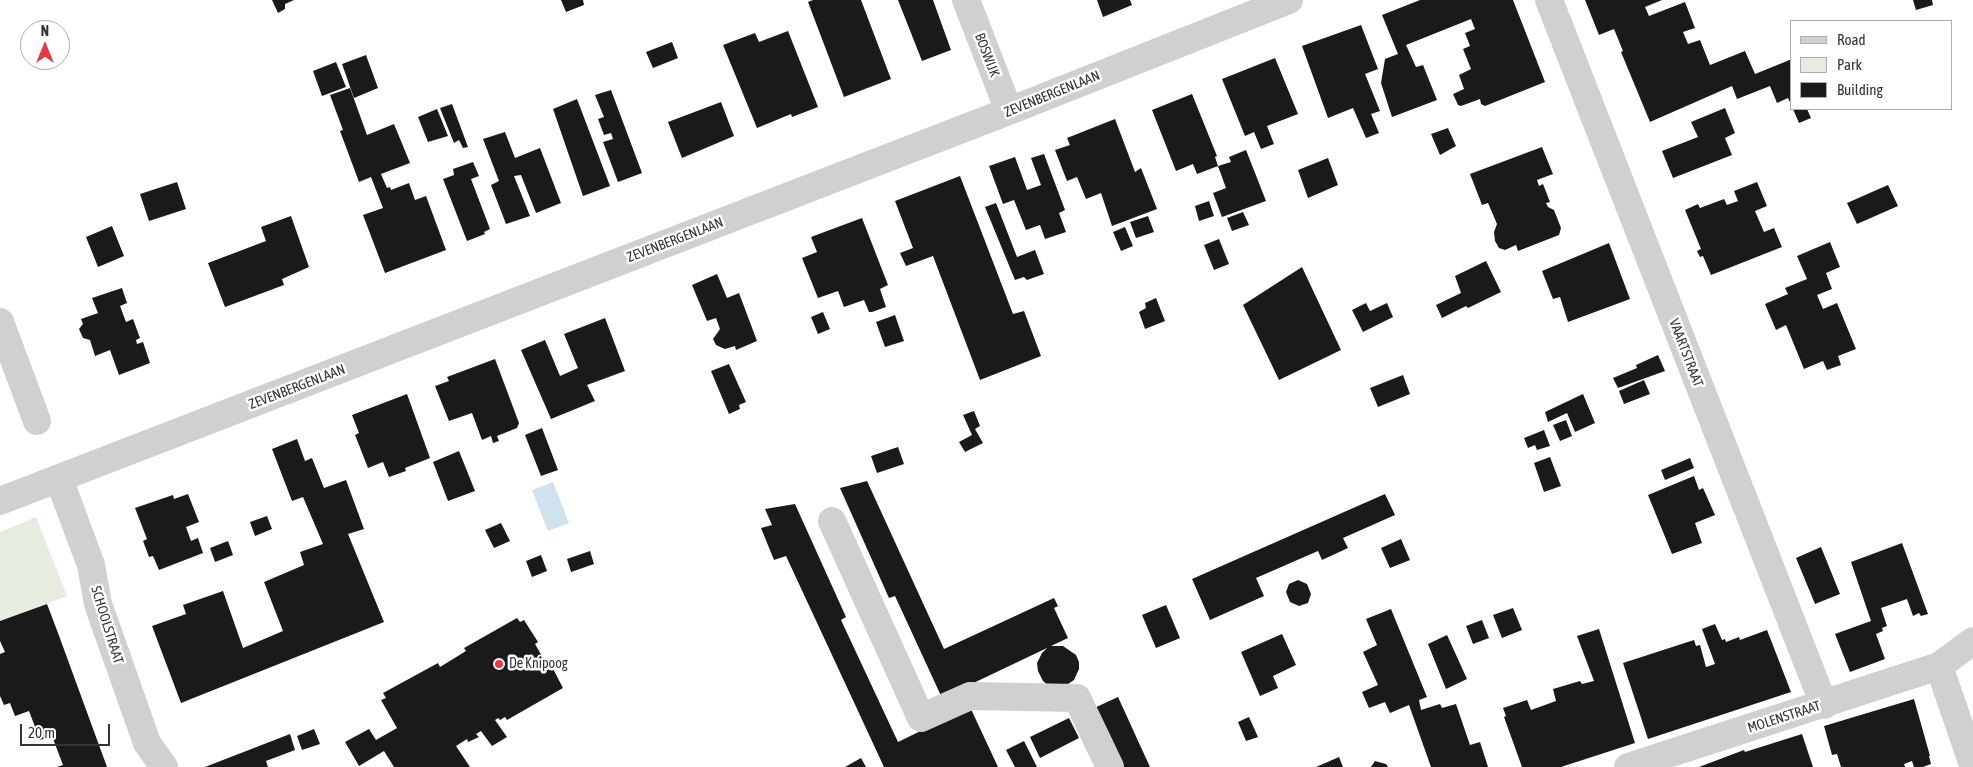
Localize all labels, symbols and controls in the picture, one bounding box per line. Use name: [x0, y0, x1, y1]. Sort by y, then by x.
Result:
north arrow: [20, 20, 70, 70]
legend: [1790, 20, 1953, 110]
text: N: [41, 23, 49, 39]
street label: BOSWIJK: [971, 31, 1003, 79]
text: Road: [1837, 31, 1866, 48]
text: Park: [1837, 56, 1862, 73]
street label: ZEVENBERGENLAAN: [1002, 67, 1102, 121]
text: Building: [1837, 81, 1883, 98]
street label: ZEVENBERGENLAAN: [624, 214, 726, 266]
street label: VAARTSTRAAT: [1665, 316, 1707, 390]
street label: ZEVENBERGENLAAN: [246, 361, 348, 413]
street label: SCHOOLSTRAAT: [87, 584, 127, 666]
place label: De Knipoog: [509, 656, 568, 672]
marker: De Knipoog: [493, 658, 505, 670]
street label: MOLENSTRAAT: [1745, 697, 1823, 737]
scale bar: [22, 714, 112, 746]
text: 20 m: [28, 724, 55, 741]

